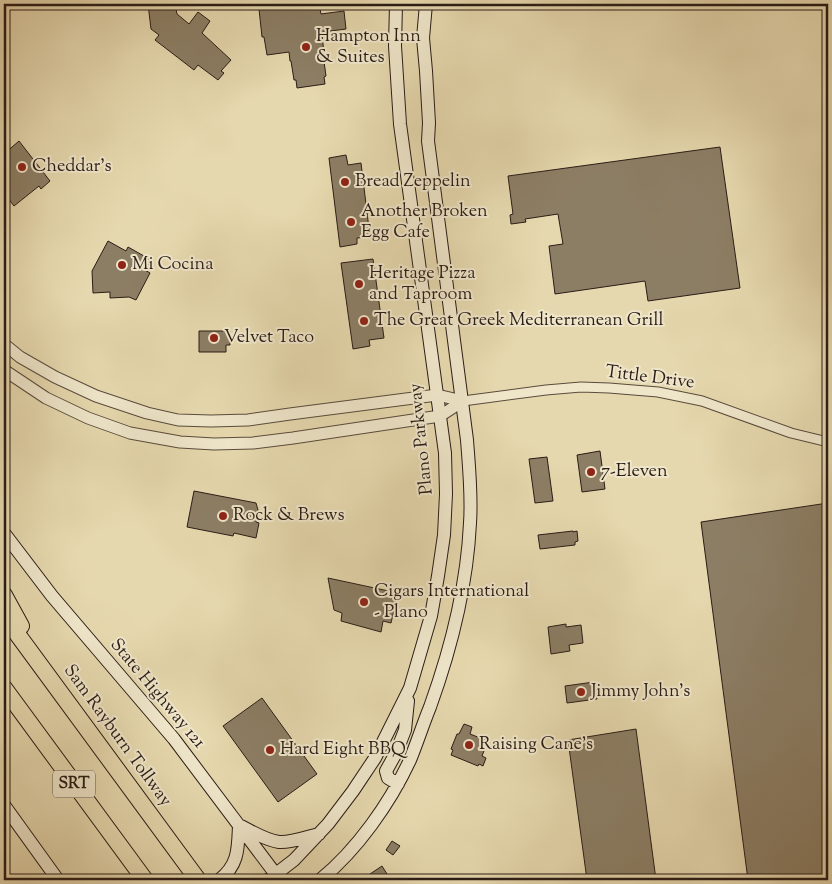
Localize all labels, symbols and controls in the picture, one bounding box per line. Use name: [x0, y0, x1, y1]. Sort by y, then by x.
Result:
place label: Hampton Inn & Suites: [316, 24, 421, 71]
marker: Hampton Inn & Suites: [300, 41, 312, 53]
place label: Cheddar's: [32, 154, 112, 180]
marker: Cheddar's: [16, 161, 28, 173]
place label: Bread Zeppelin: [355, 169, 471, 195]
marker: Bread Zeppelin: [339, 176, 351, 188]
place label: Another Broken Egg Cafe: [361, 199, 488, 246]
marker: Another Broken Egg Cafe: [345, 216, 357, 228]
place label: Mi Cocina: [132, 252, 214, 278]
marker: Mi Cocina: [116, 259, 128, 271]
place label: Heritage Pizza and Taproom: [369, 261, 475, 308]
marker: Heritage Pizza and Taproom: [353, 278, 365, 290]
place label: The Great Greek Mediterranean Grill: [374, 308, 663, 334]
marker: The Great Greek Mediterranean Grill: [358, 315, 370, 327]
place label: Velvet Taco: [224, 325, 314, 351]
marker: Velvet Taco: [208, 332, 220, 344]
street label: Tittle Drive: [604, 360, 696, 396]
street label: Plano Parkway: [403, 382, 441, 496]
place label: 7-Eleven: [601, 459, 668, 485]
marker: 7-Eleven: [585, 466, 597, 478]
place label: Rock & Brews: [233, 503, 345, 529]
marker: Rock & Brews: [217, 510, 229, 522]
place label: Cigars International - Plano: [374, 579, 529, 626]
marker: Cigars International - Plano: [358, 596, 370, 608]
street label: State Highway 121: [103, 633, 211, 755]
street label: Sam Rayburn Tollway: [56, 660, 178, 812]
place label: Jimmy John's: [590, 679, 690, 705]
marker: Jimmy John's: [575, 686, 587, 698]
place label: Raising Cane's: [479, 732, 593, 758]
place label: Hard Eight BBQ: [280, 737, 408, 763]
marker: Raising Cane's: [463, 739, 475, 751]
marker: Hard Eight BBQ: [264, 744, 276, 756]
road number: SRT: [53, 771, 95, 798]

